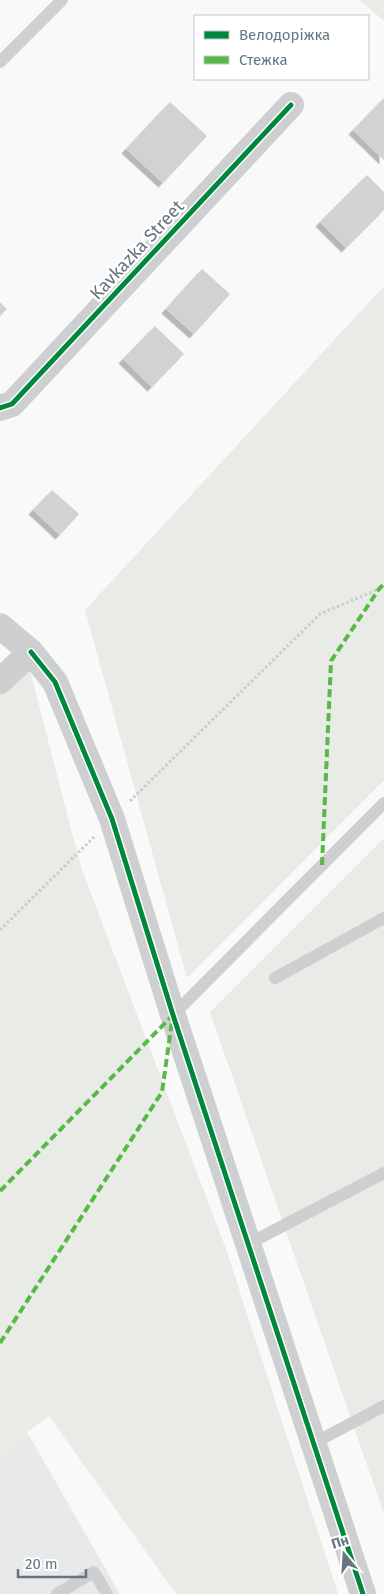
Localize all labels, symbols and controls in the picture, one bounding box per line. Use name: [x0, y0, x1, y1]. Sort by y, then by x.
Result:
legend: [194, 15, 369, 80]
text: Велодоріжка: [239, 26, 330, 44]
text: Стежка: [239, 51, 288, 69]
street label: Kavkazka Street: [85, 195, 189, 304]
north arrow: [319, 1529, 369, 1579]
text: Пн: [329, 1531, 351, 1553]
scale bar: [18, 1546, 85, 1578]
text: 20 m: [25, 1555, 58, 1573]

